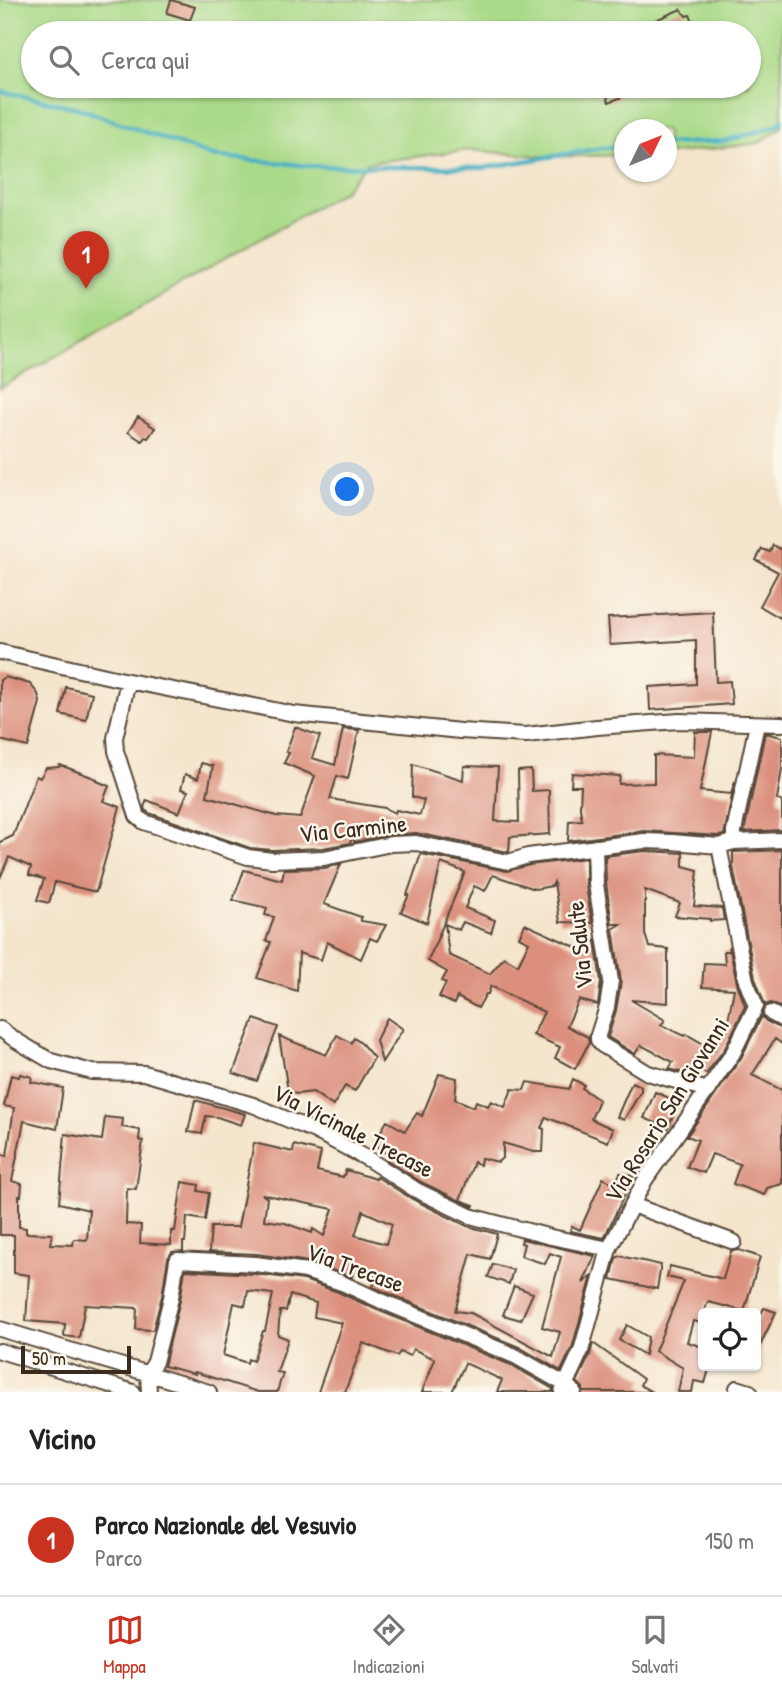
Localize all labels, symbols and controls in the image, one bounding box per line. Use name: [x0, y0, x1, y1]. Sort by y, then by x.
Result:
search box: [21, 21, 761, 98]
icon: search: [45, 41, 83, 79]
text: Cerca qui: [101, 42, 190, 77]
north arrow: [614, 119, 677, 182]
pin: 1: [63, 231, 109, 289]
your location: [330, 472, 364, 506]
street label: Via Carmine: [298, 806, 409, 850]
street label: Via Salute: [558, 899, 600, 991]
street label: Via Rosario San Giovanni: [596, 1011, 736, 1208]
street label: Via Vicinale Trecase: [268, 1076, 440, 1185]
street label: Via Trecase: [302, 1235, 409, 1300]
map controls: [698, 1308, 761, 1371]
button: locate: [698, 1308, 761, 1371]
scale bar: [21, 1343, 131, 1375]
text: 50 m: [32, 1345, 66, 1371]
text: Vicino: [28, 1418, 96, 1458]
text: Parco Nazionale del Vesuvio: [95, 1507, 356, 1542]
text: 1: [47, 1525, 55, 1556]
text: 150 m: [705, 1525, 754, 1556]
text: Parco: [95, 1542, 142, 1573]
tab: Mappa: [103, 1611, 146, 1679]
tab: Indicazioni: [352, 1611, 425, 1679]
tab: Salvati: [632, 1611, 679, 1679]

